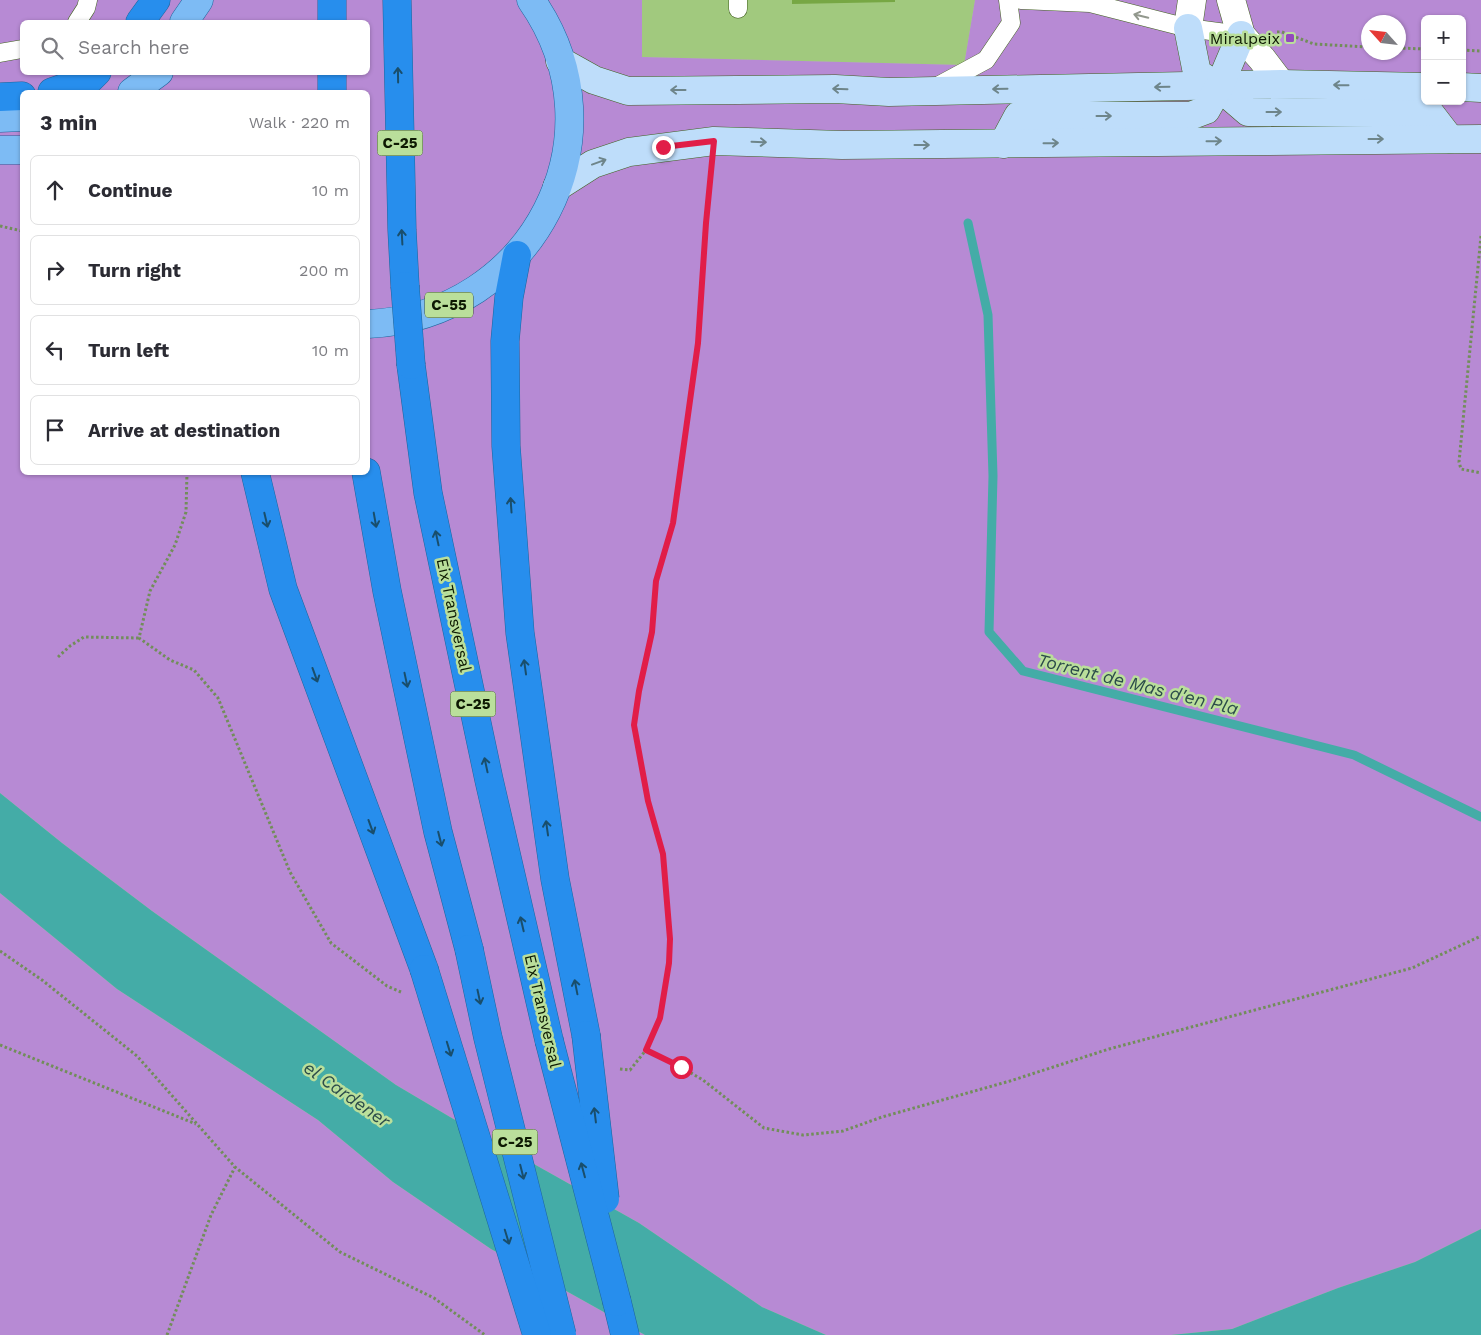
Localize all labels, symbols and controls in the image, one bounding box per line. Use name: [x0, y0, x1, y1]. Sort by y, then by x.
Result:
one-way arrow: [1133, 11, 1149, 20]
north arrow: [1361, 15, 1406, 60]
map controls: [1421, 15, 1466, 105]
button: +: [1421, 15, 1466, 60]
search box: [20, 20, 370, 75]
place label: Miralpeix: [1210, 29, 1280, 48]
marker: Miralpeix: [1284, 32, 1296, 44]
icon: search: [38, 34, 66, 62]
text: Search here: [78, 36, 189, 59]
button: −: [1421, 60, 1466, 105]
one-way arrow: [393, 67, 403, 84]
one-way arrow: [1333, 81, 1349, 90]
one-way arrow: [1155, 82, 1171, 92]
one-way arrow: [992, 84, 1008, 94]
one-way arrow: [670, 85, 686, 95]
one-way arrow: [833, 85, 849, 94]
one-way arrow: [1266, 107, 1282, 117]
text: 3 min: [40, 110, 97, 135]
one-way arrow: [1096, 111, 1112, 121]
text: Walk · 220 m: [249, 113, 350, 132]
road number: C-25: [378, 130, 422, 156]
one-way arrow: [1368, 134, 1384, 144]
route end: [652, 136, 675, 159]
one-way arrow: [1206, 136, 1222, 146]
one-way arrow: [751, 138, 767, 147]
one-way arrow: [1043, 139, 1059, 148]
one-way arrow: [913, 140, 929, 150]
one-way arrow: [591, 157, 606, 166]
icon: ahead: [41, 176, 69, 204]
text: Continue: [88, 179, 172, 202]
text: 10 m: [312, 181, 349, 200]
one-way arrow: [398, 230, 407, 246]
icon: right: [41, 256, 69, 284]
text: Turn right: [88, 259, 181, 282]
text: 200 m: [299, 261, 349, 280]
road number: C-55: [425, 292, 473, 318]
icon: left: [41, 336, 69, 364]
text: Turn left: [88, 339, 169, 362]
text: 10 m: [312, 341, 349, 360]
icon: arrive: [41, 416, 69, 444]
text: Arrive at destination: [88, 419, 280, 442]
one-way arrow: [506, 497, 515, 513]
one-way arrow: [262, 511, 271, 527]
one-way arrow: [370, 512, 380, 528]
one-way arrow: [432, 530, 442, 546]
street label: Eix Transversal: [433, 556, 475, 674]
water label: Torrent de Mas d'en Pla: [1035, 649, 1241, 719]
one-way arrow: [519, 659, 529, 675]
one-way arrow: [311, 667, 320, 682]
one-way arrow: [402, 671, 411, 687]
road number: C-25: [450, 692, 496, 716]
one-way arrow: [481, 758, 490, 774]
one-way arrow: [367, 819, 376, 834]
one-way arrow: [542, 820, 552, 836]
one-way arrow: [436, 830, 445, 846]
one-way arrow: [517, 916, 526, 932]
street label: Eix Transversal: [521, 952, 565, 1070]
one-way arrow: [571, 980, 581, 996]
one-way arrow: [475, 988, 484, 1004]
one-way arrow: [444, 1040, 454, 1056]
route start: [670, 1056, 693, 1079]
water label: el Cardener: [300, 1057, 395, 1132]
one-way arrow: [590, 1107, 600, 1123]
road number: C-25: [492, 1130, 538, 1154]
one-way arrow: [518, 1163, 527, 1179]
one-way arrow: [578, 1163, 587, 1179]
one-way arrow: [503, 1229, 513, 1245]

